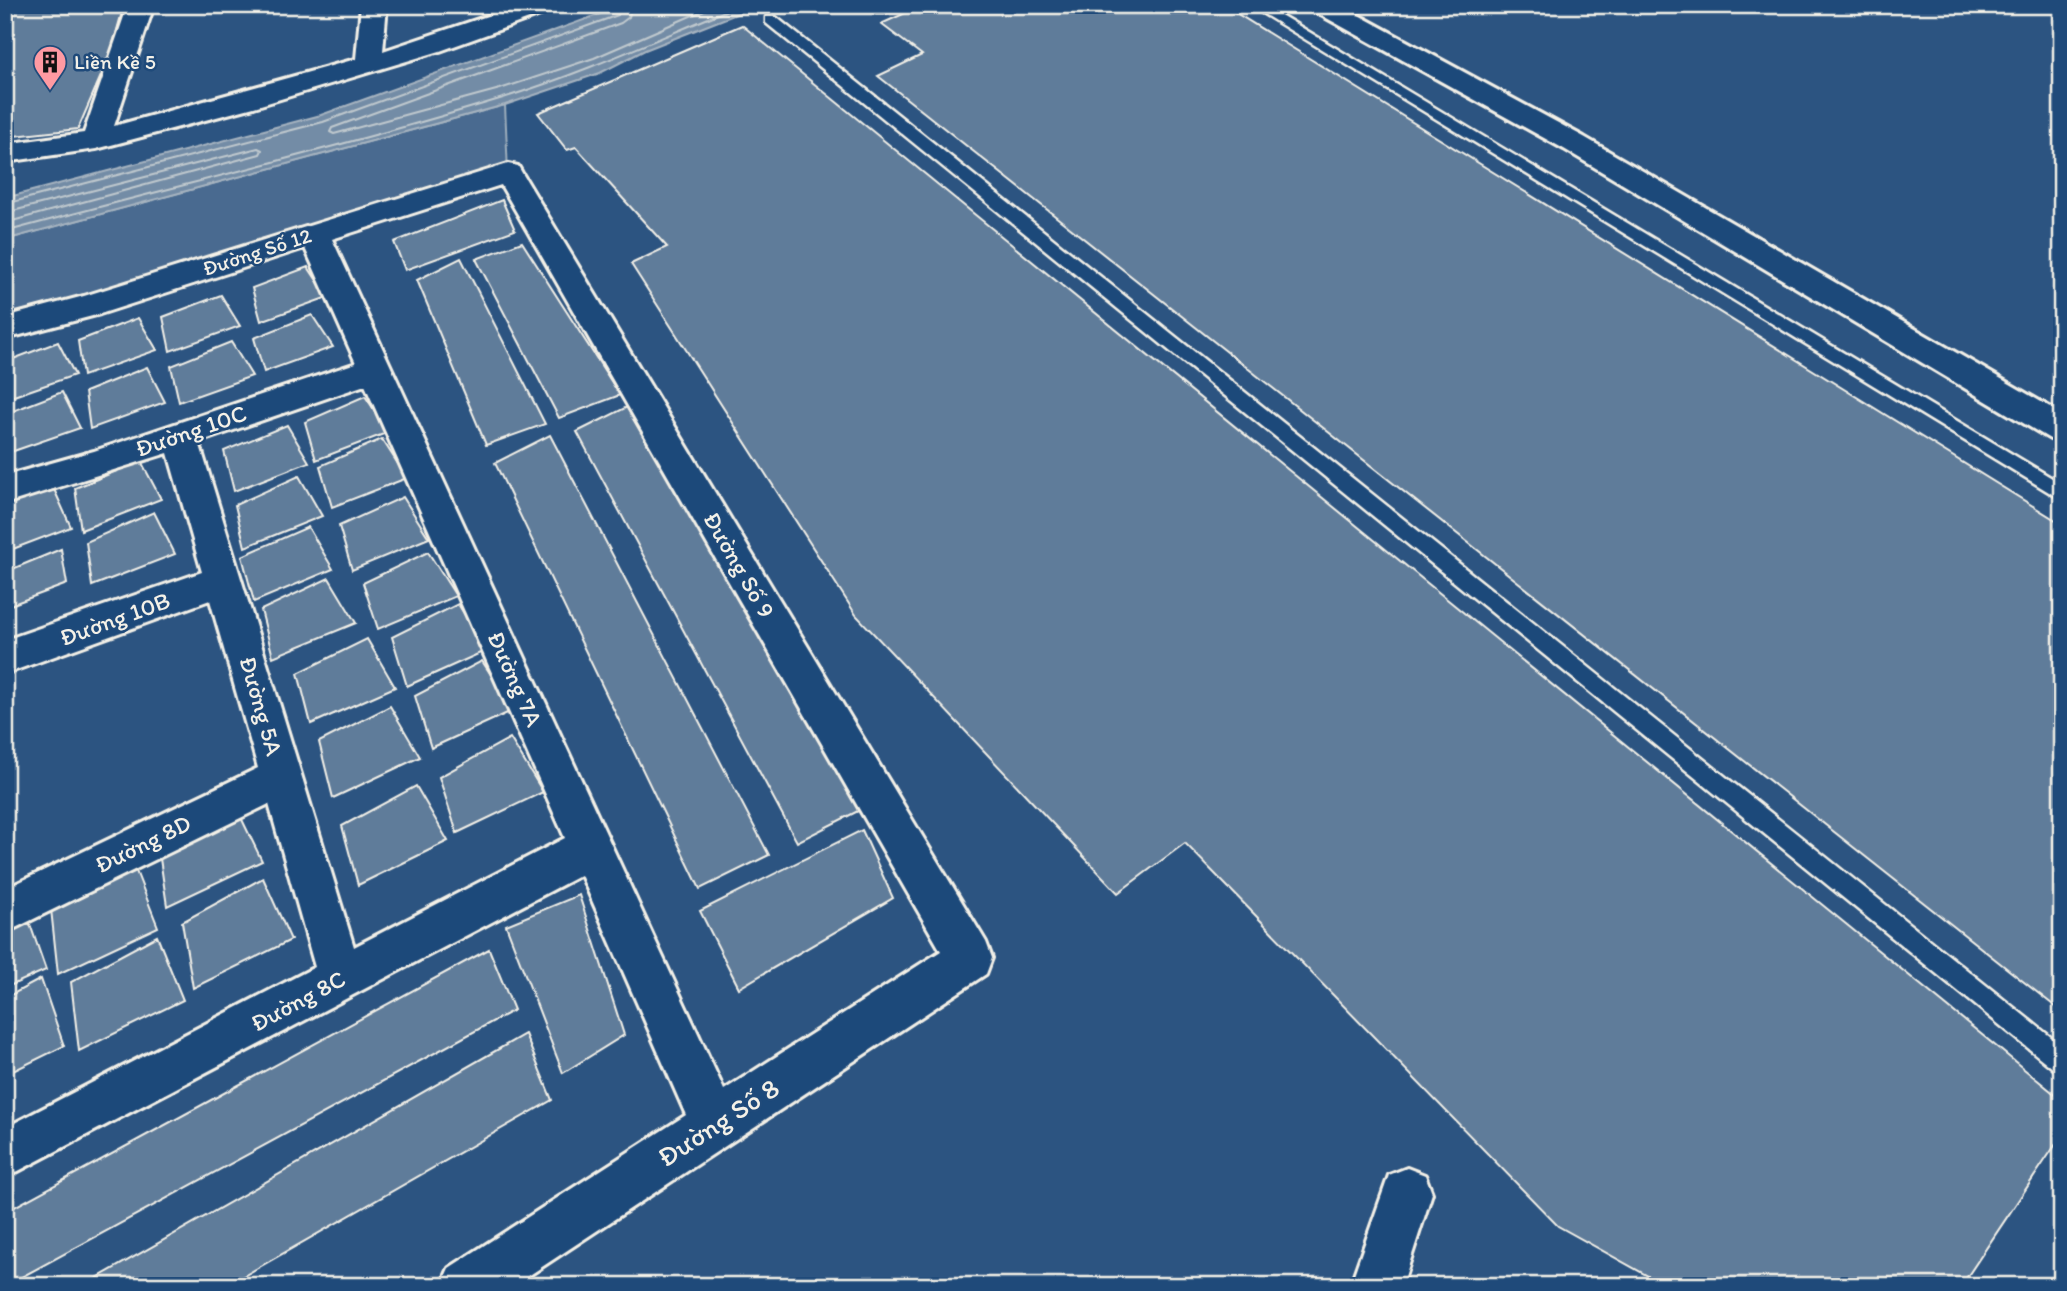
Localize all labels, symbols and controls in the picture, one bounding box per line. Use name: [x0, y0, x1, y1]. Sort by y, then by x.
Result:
building icon: Liền Kề 5: [31, 43, 69, 92]
place label: Liền Kề 5: [74, 49, 156, 74]
street label: Đường Số 12: [199, 222, 314, 281]
street label: Đường 10C: [132, 398, 250, 463]
street label: Đường Số 9: [697, 507, 781, 623]
street label: Đường 10B: [56, 585, 174, 652]
street label: Đường 7A: [482, 627, 549, 731]
street label: Đường 5A: [233, 653, 289, 759]
street label: Đường 8D: [90, 808, 196, 879]
street label: Đường 8C: [246, 964, 350, 1037]
street label: Đường Số 8: [651, 1070, 785, 1174]

